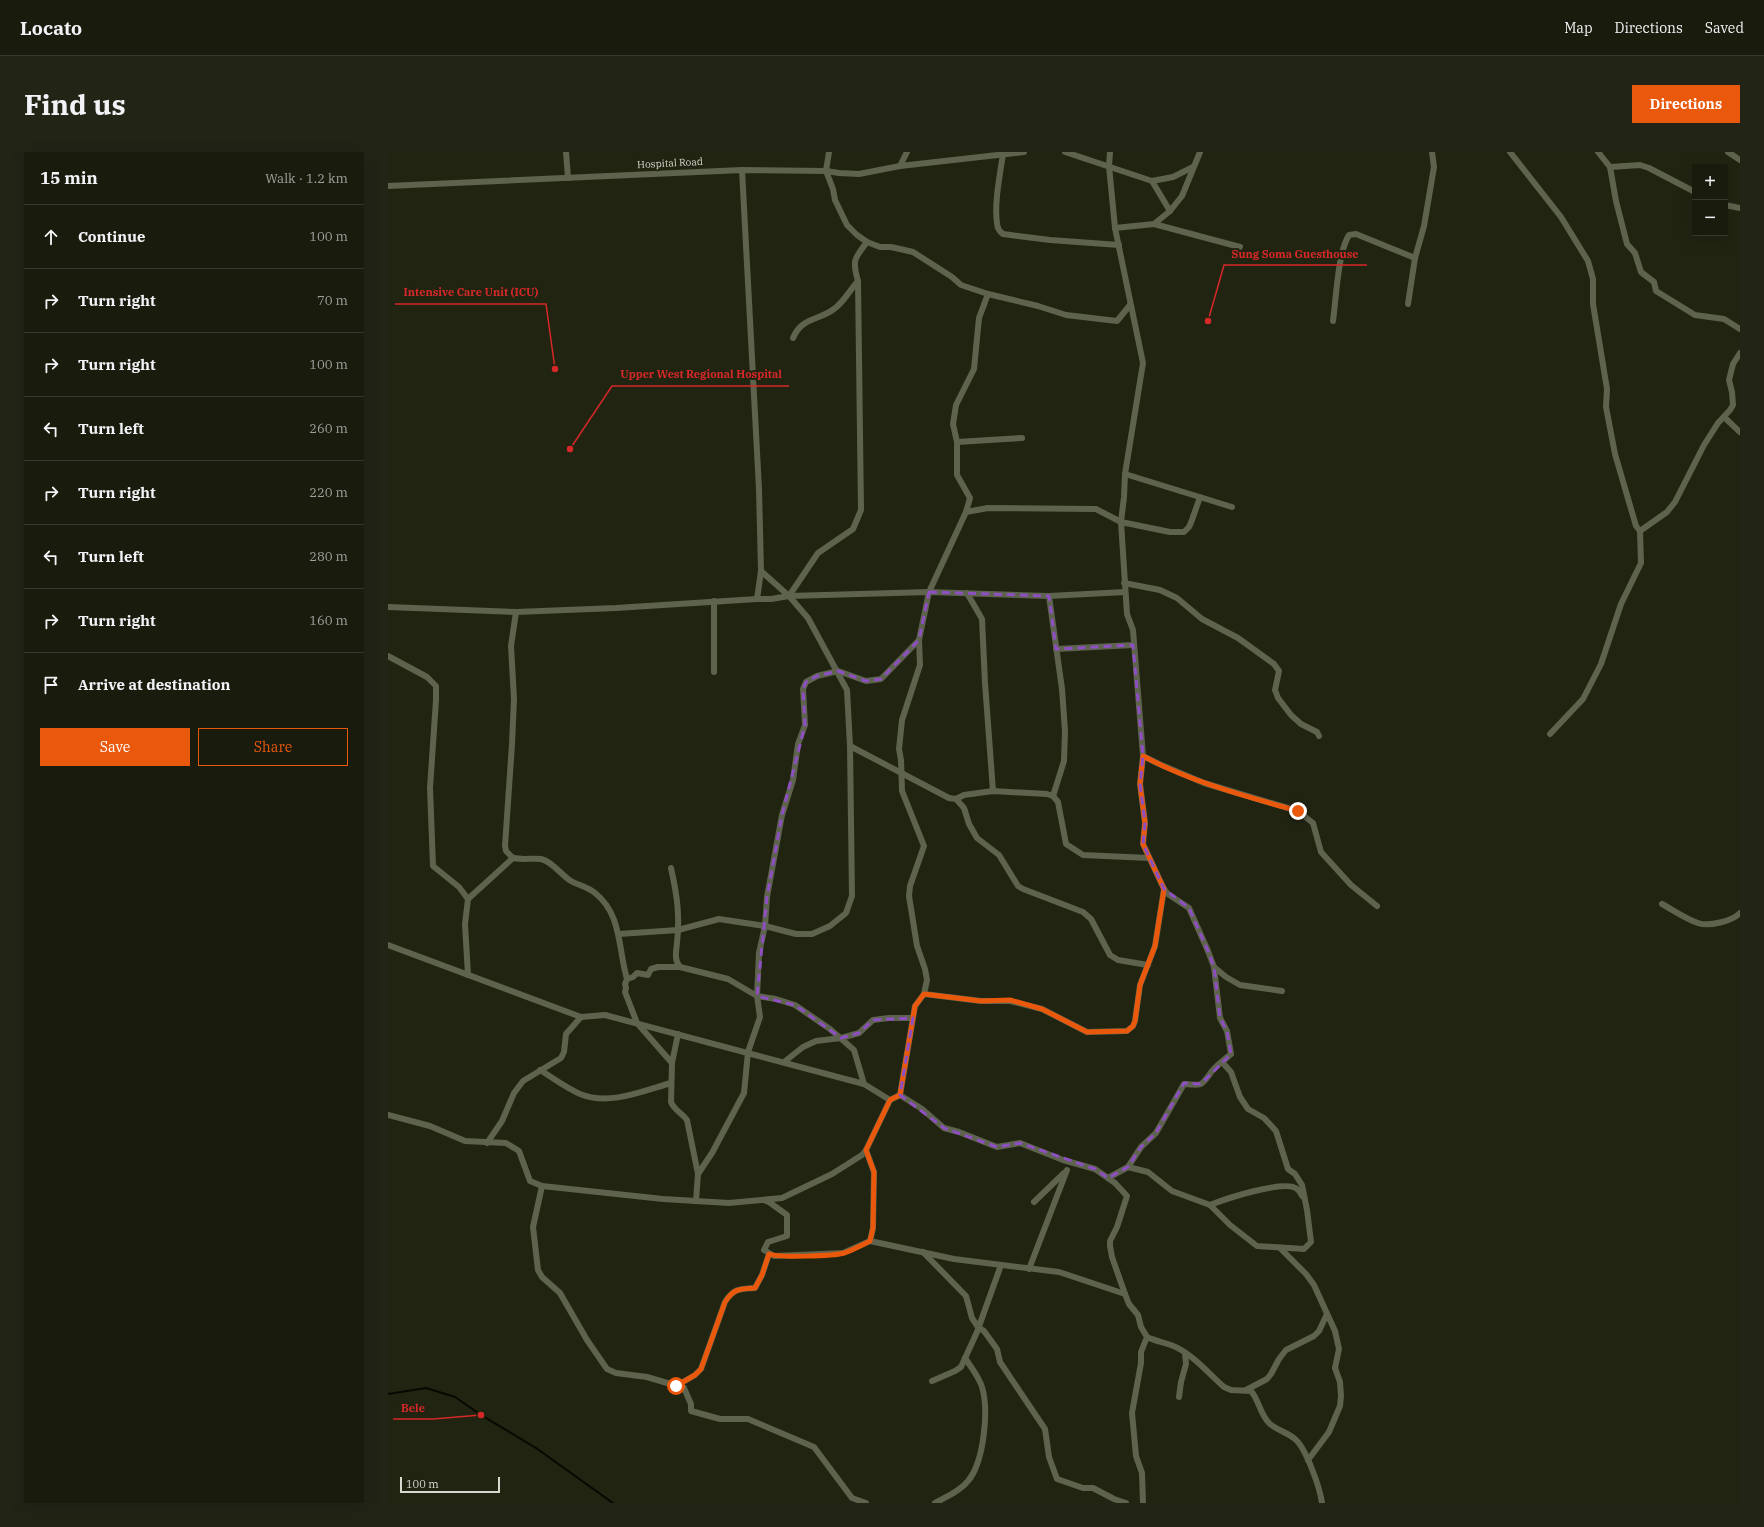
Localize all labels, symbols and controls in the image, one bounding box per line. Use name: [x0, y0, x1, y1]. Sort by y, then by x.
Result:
text: Locato: [20, 16, 82, 40]
text: Map: [1564, 19, 1593, 37]
text: Directions: [1615, 19, 1683, 37]
text: Saved: [1705, 19, 1744, 37]
button: Directions: [1632, 85, 1740, 123]
text: Find us: [24, 86, 126, 123]
street label: Hospital Road: [637, 155, 703, 171]
map controls: [1692, 164, 1728, 236]
button: +: [1692, 164, 1728, 200]
text: 15 min: [40, 167, 98, 189]
text: Walk · 1.2 km: [265, 170, 348, 187]
button: −: [1692, 200, 1728, 236]
icon: ahead: [40, 226, 62, 248]
text: Continue: [78, 227, 145, 246]
text: 100 m: [309, 228, 348, 245]
callout: Sung Soma Guesthouse: [1224, 242, 1367, 265]
text: Sung Soma Guesthouse: [1231, 247, 1359, 261]
callout: Intensive Care Unit (ICU): [395, 281, 546, 304]
text: Intensive Care Unit (ICU): [404, 285, 538, 299]
icon: right: [40, 290, 62, 312]
text: Turn right: [78, 291, 156, 310]
text: 70 m: [317, 292, 348, 309]
icon: right: [40, 354, 62, 376]
text: Turn right: [78, 355, 156, 374]
text: 100 m: [309, 356, 348, 373]
callout: Upper West Regional Hospital: [612, 363, 789, 386]
text: Upper West Regional Hospital: [620, 367, 782, 381]
icon: left: [40, 418, 62, 440]
text: Turn left: [78, 419, 144, 438]
text: 260 m: [309, 420, 348, 437]
icon: right: [40, 482, 62, 504]
text: Turn right: [78, 483, 156, 502]
text: 220 m: [309, 484, 348, 501]
icon: left: [40, 546, 62, 568]
text: Turn left: [78, 547, 144, 566]
text: 280 m: [309, 548, 348, 565]
icon: right: [40, 610, 62, 632]
text: Turn right: [78, 611, 156, 630]
text: 160 m: [309, 612, 348, 629]
icon: arrive: [40, 674, 62, 696]
text: Arrive at destination: [78, 675, 230, 694]
button: Save: [40, 728, 190, 766]
button: Share: [198, 728, 348, 766]
route end: [1289, 802, 1307, 820]
route start: [667, 1377, 685, 1395]
callout: Bele: [393, 1396, 433, 1419]
text: Bele: [401, 1401, 425, 1415]
scale bar: [400, 1475, 500, 1494]
text: 100 m: [406, 1477, 439, 1491]

